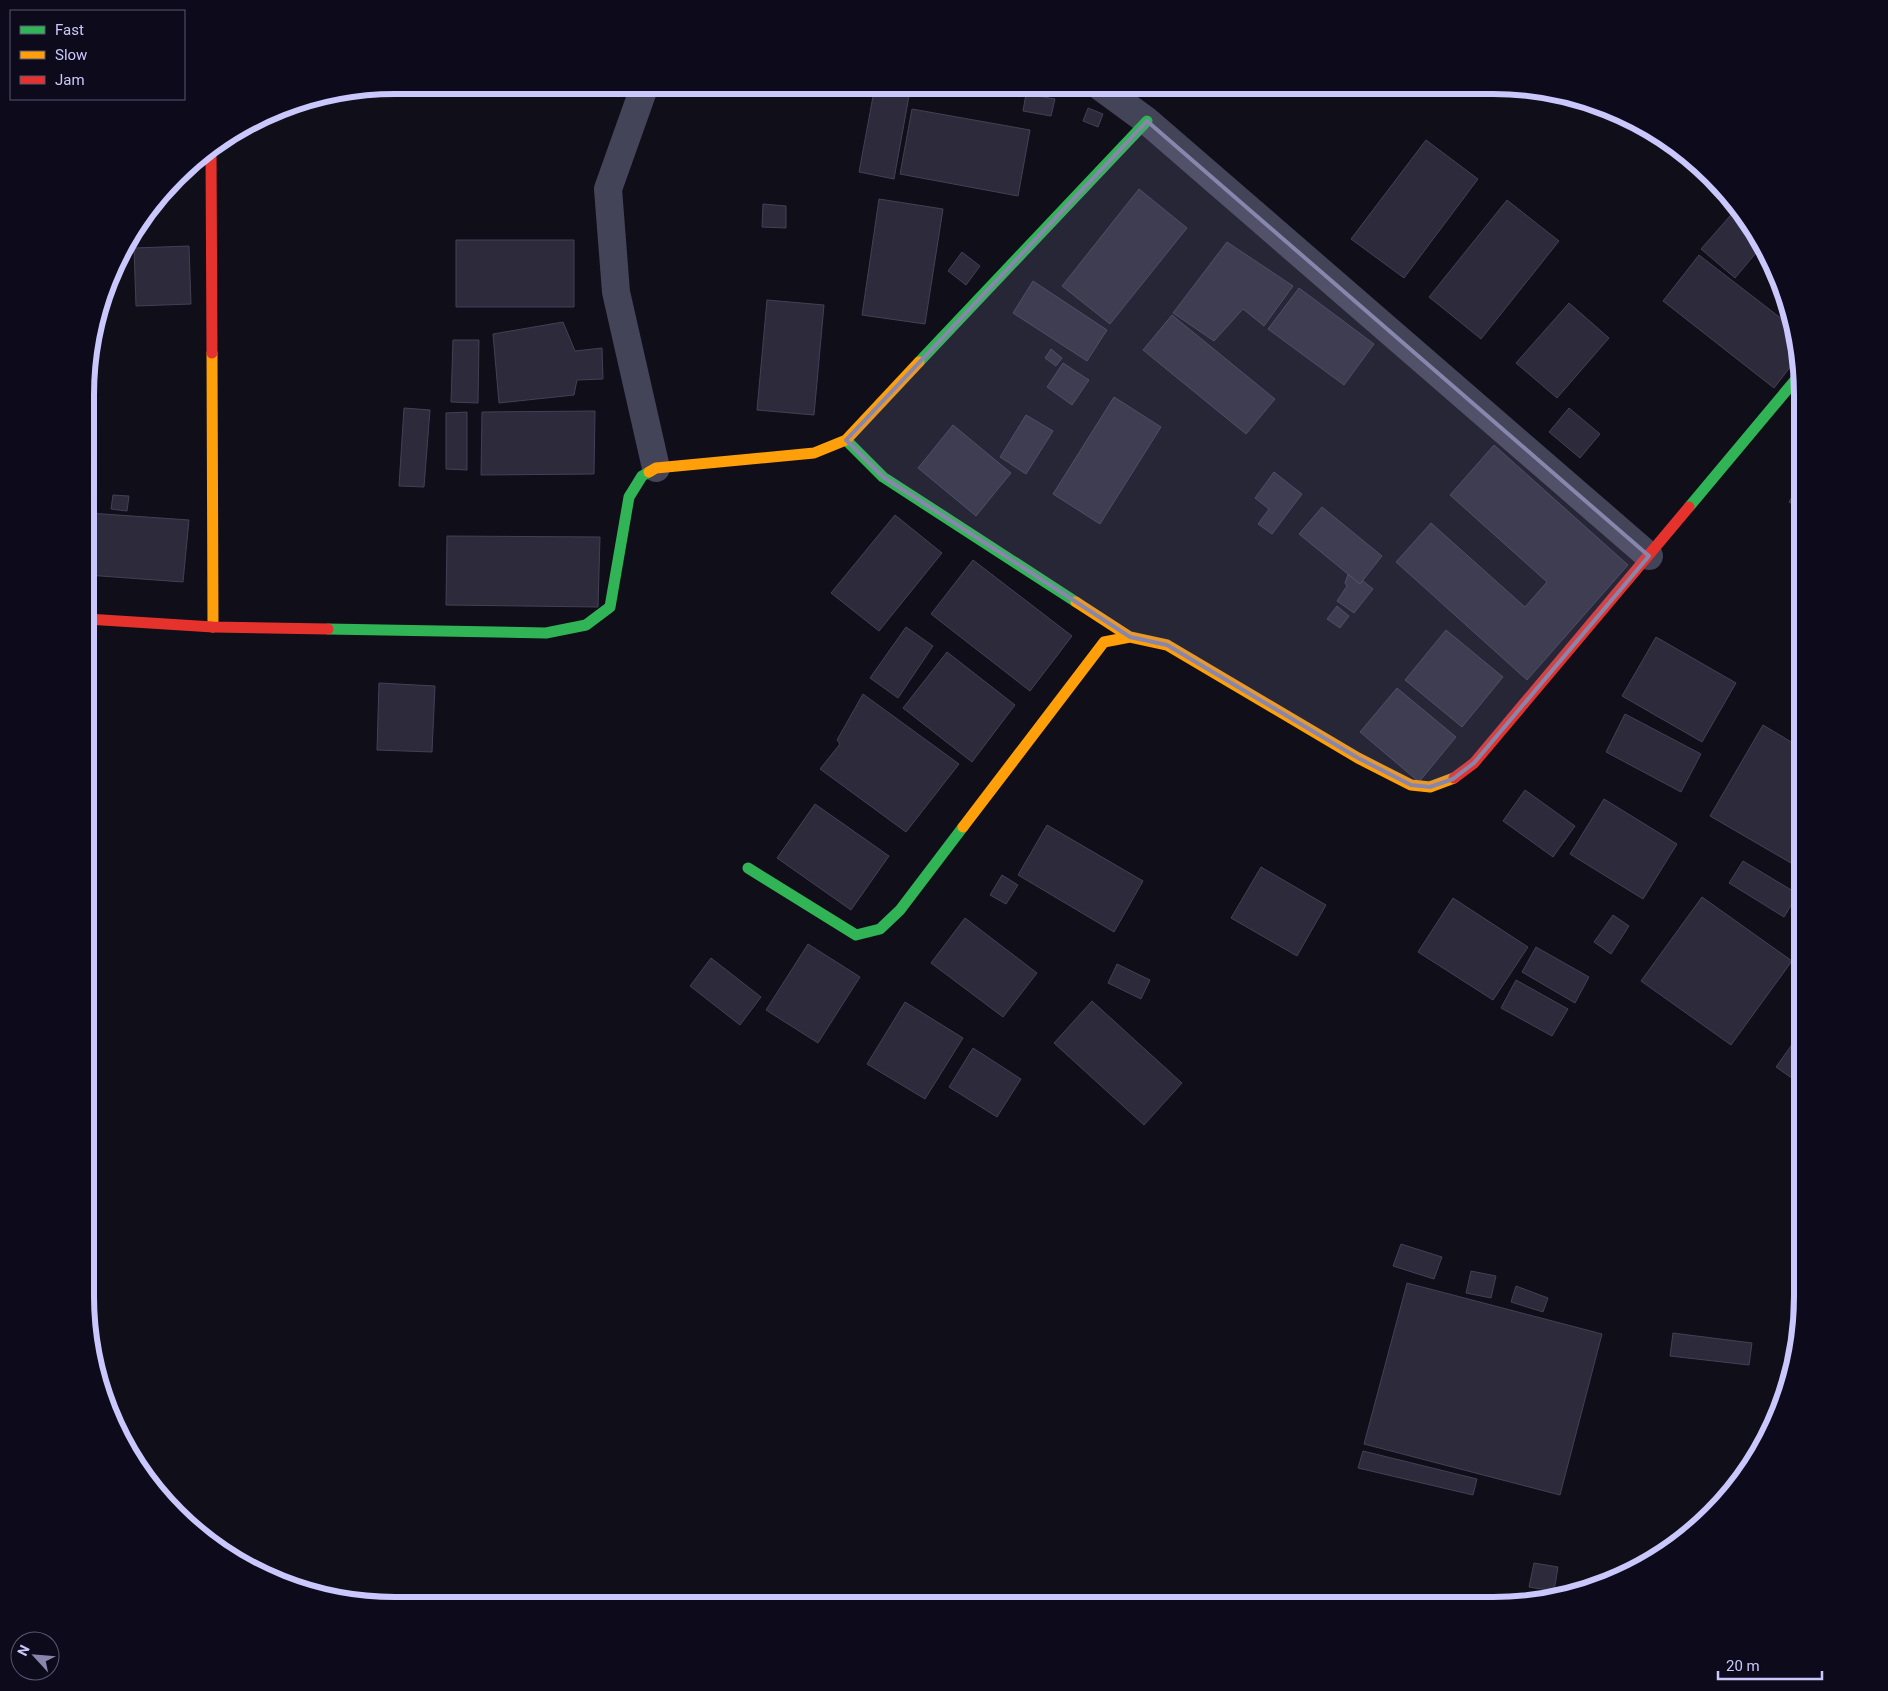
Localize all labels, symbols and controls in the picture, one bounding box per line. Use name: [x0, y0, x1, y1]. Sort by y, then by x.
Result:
legend: [10, 10, 185, 100]
text: Fast: [55, 21, 84, 39]
text: Slow: [55, 46, 87, 64]
text: Jam: [55, 71, 85, 89]
north arrow: [10, 1631, 60, 1681]
text: N: [14, 1642, 33, 1658]
scale bar: [1718, 1648, 1822, 1680]
text: 20 m: [1726, 1657, 1760, 1675]

